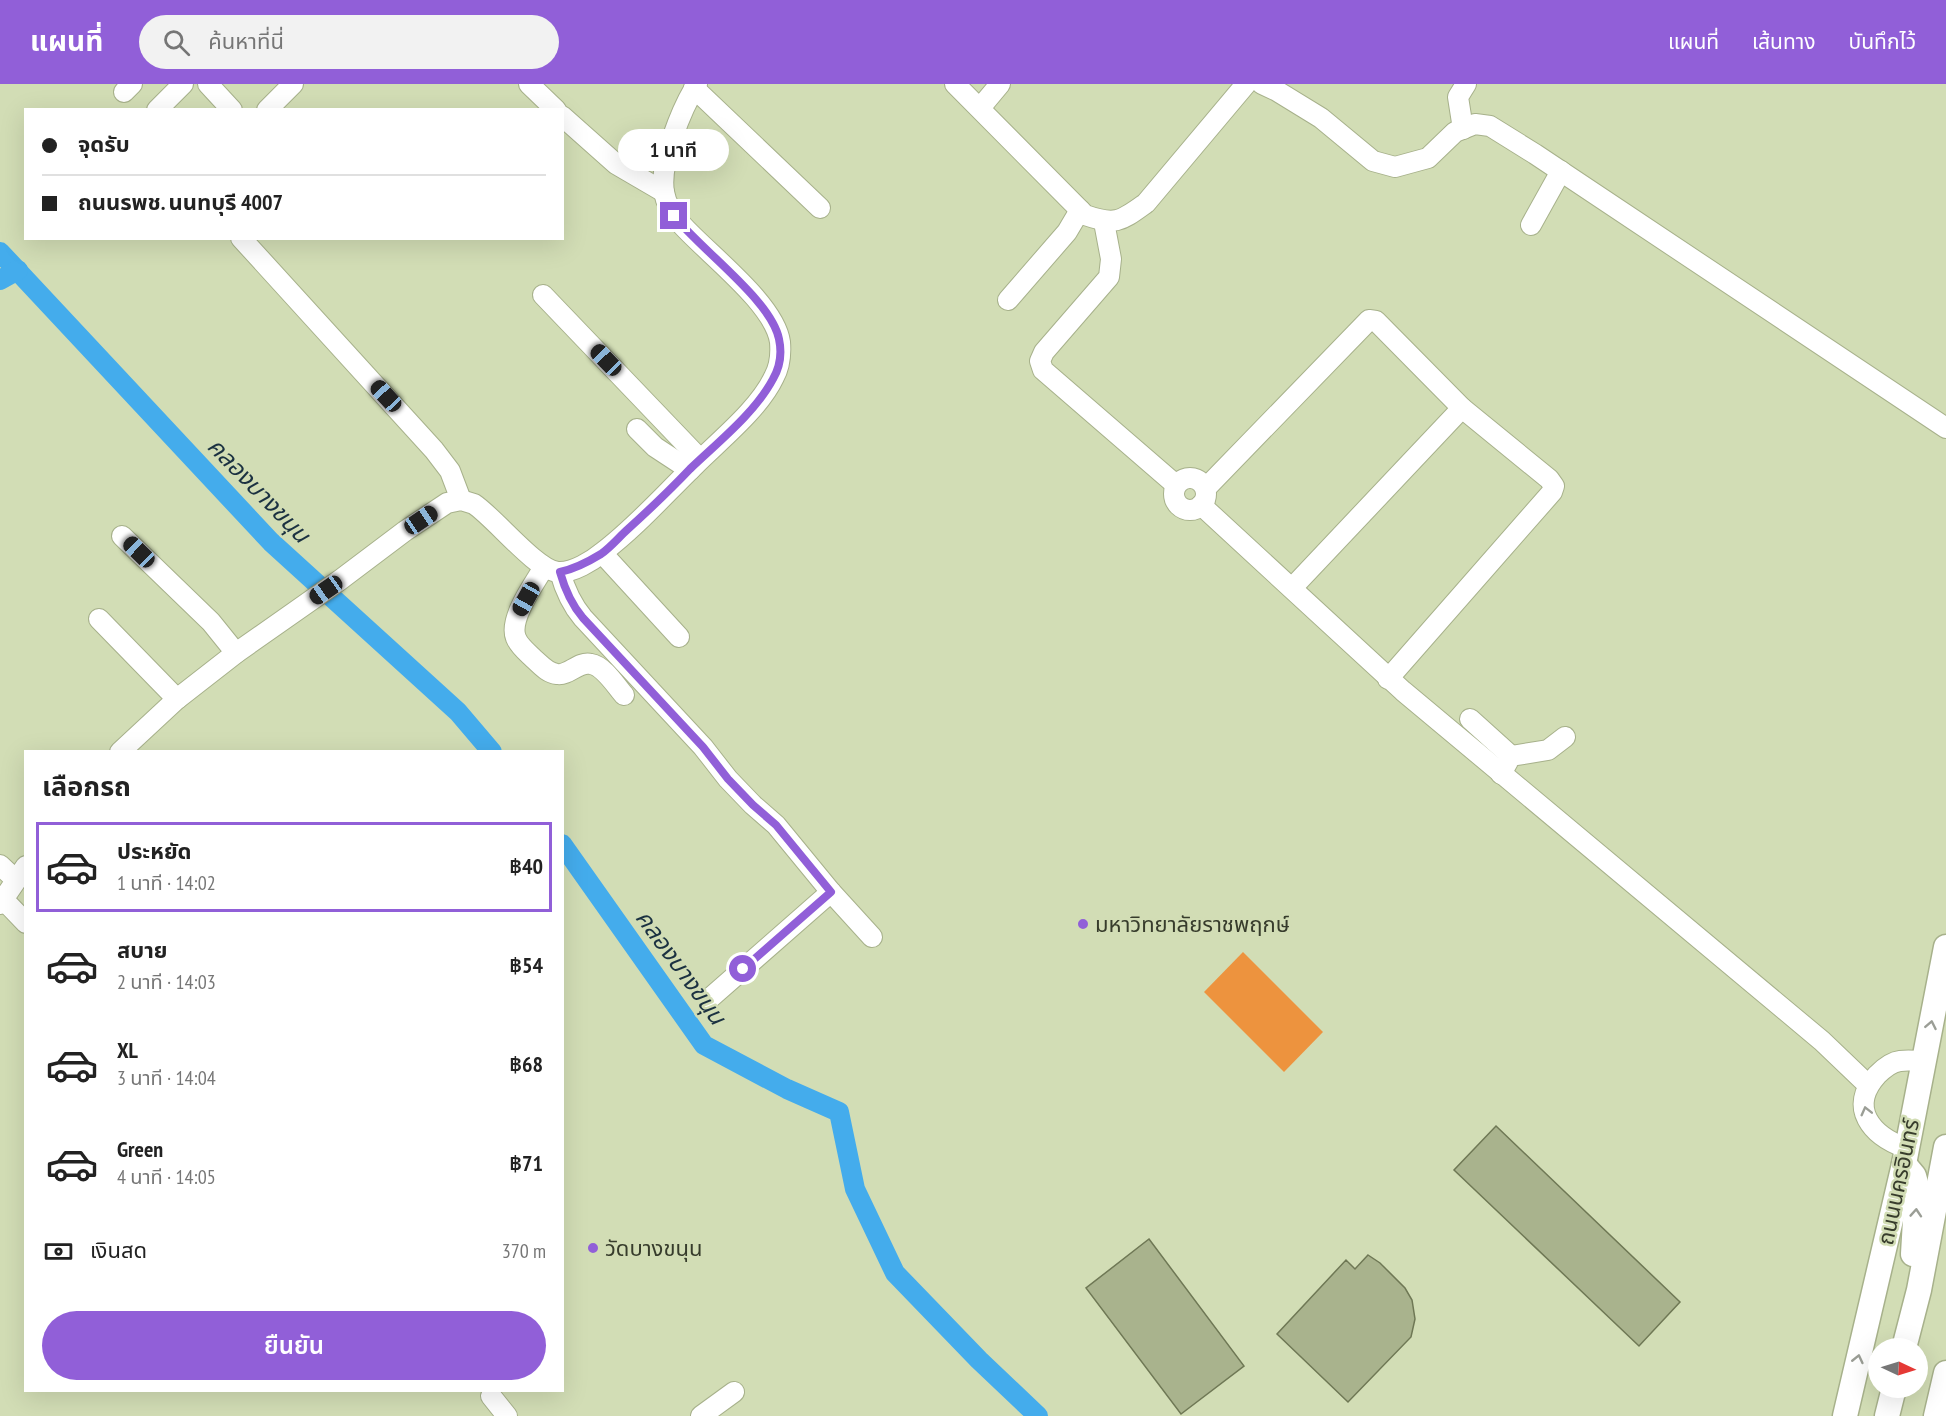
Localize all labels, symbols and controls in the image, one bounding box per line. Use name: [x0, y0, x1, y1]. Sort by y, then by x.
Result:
search box: [139, 15, 559, 69]
text: แผนที่: [30, 22, 103, 59]
icon: search: [160, 26, 193, 59]
text: ค้นหาที่นี่: [208, 27, 284, 55]
text: แผนที่: [1668, 28, 1719, 55]
text: เส้นทาง: [1752, 28, 1816, 55]
text: บันทึกไว้: [1849, 28, 1916, 55]
callout: 1 นาที: [618, 129, 730, 171]
text: จุดรับ: [78, 130, 130, 158]
text: 1 นาที: [650, 137, 697, 163]
text: ถนนรพช. นนทบุรี 4007: [78, 188, 283, 216]
route end: [660, 202, 687, 229]
car: [587, 341, 625, 379]
car: [367, 377, 405, 415]
water label: คลองบางขนุน: [201, 431, 318, 550]
car: [401, 502, 441, 538]
car: [120, 533, 158, 571]
car: [306, 572, 346, 608]
car: [509, 579, 543, 619]
text: เลือกรถ: [42, 769, 131, 803]
text: ประหยัด: [117, 837, 192, 865]
icon: car: [45, 840, 99, 894]
text: ฿40: [509, 852, 543, 880]
text: 1 นาที · 14:02: [117, 870, 216, 896]
water label: คลองบางขนุน: [629, 903, 734, 1032]
place label: มหาวิทยาลัยราชพฤกษ์: [1095, 910, 1290, 938]
marker: มหาวิทยาลัยราชพฤกษ์: [1076, 917, 1090, 931]
text: สบาย: [117, 936, 167, 964]
icon: car: [45, 939, 99, 993]
text: ฿54: [509, 951, 543, 979]
route start: [729, 955, 756, 982]
text: 2 นาที · 14:03: [117, 969, 216, 995]
one-way arrow: [1924, 1020, 1937, 1030]
text: XL: [117, 1036, 138, 1064]
icon: car: [45, 1038, 99, 1092]
text: ฿68: [509, 1050, 543, 1078]
text: 3 นาที · 14:04: [117, 1065, 216, 1091]
one-way arrow: [1861, 1106, 1874, 1116]
street label: ถนนนครอินทร์: [1871, 1115, 1925, 1248]
text: Green: [117, 1135, 163, 1163]
icon: car: [45, 1137, 99, 1191]
text: ฿71: [509, 1149, 543, 1177]
text: 4 นาที · 14:05: [117, 1164, 216, 1190]
one-way arrow: [1909, 1208, 1922, 1217]
place label: วัดบางขนุน: [605, 1234, 702, 1262]
icon: cash: [42, 1235, 75, 1268]
text: เงินสด: [90, 1236, 147, 1264]
text: 370 m: [502, 1238, 546, 1264]
marker: วัดบางขนุน: [586, 1241, 600, 1255]
button: ยืนยัน: [42, 1311, 546, 1380]
north arrow: [1868, 1338, 1928, 1398]
map controls: [1868, 1338, 1928, 1398]
one-way arrow: [1851, 1354, 1864, 1364]

